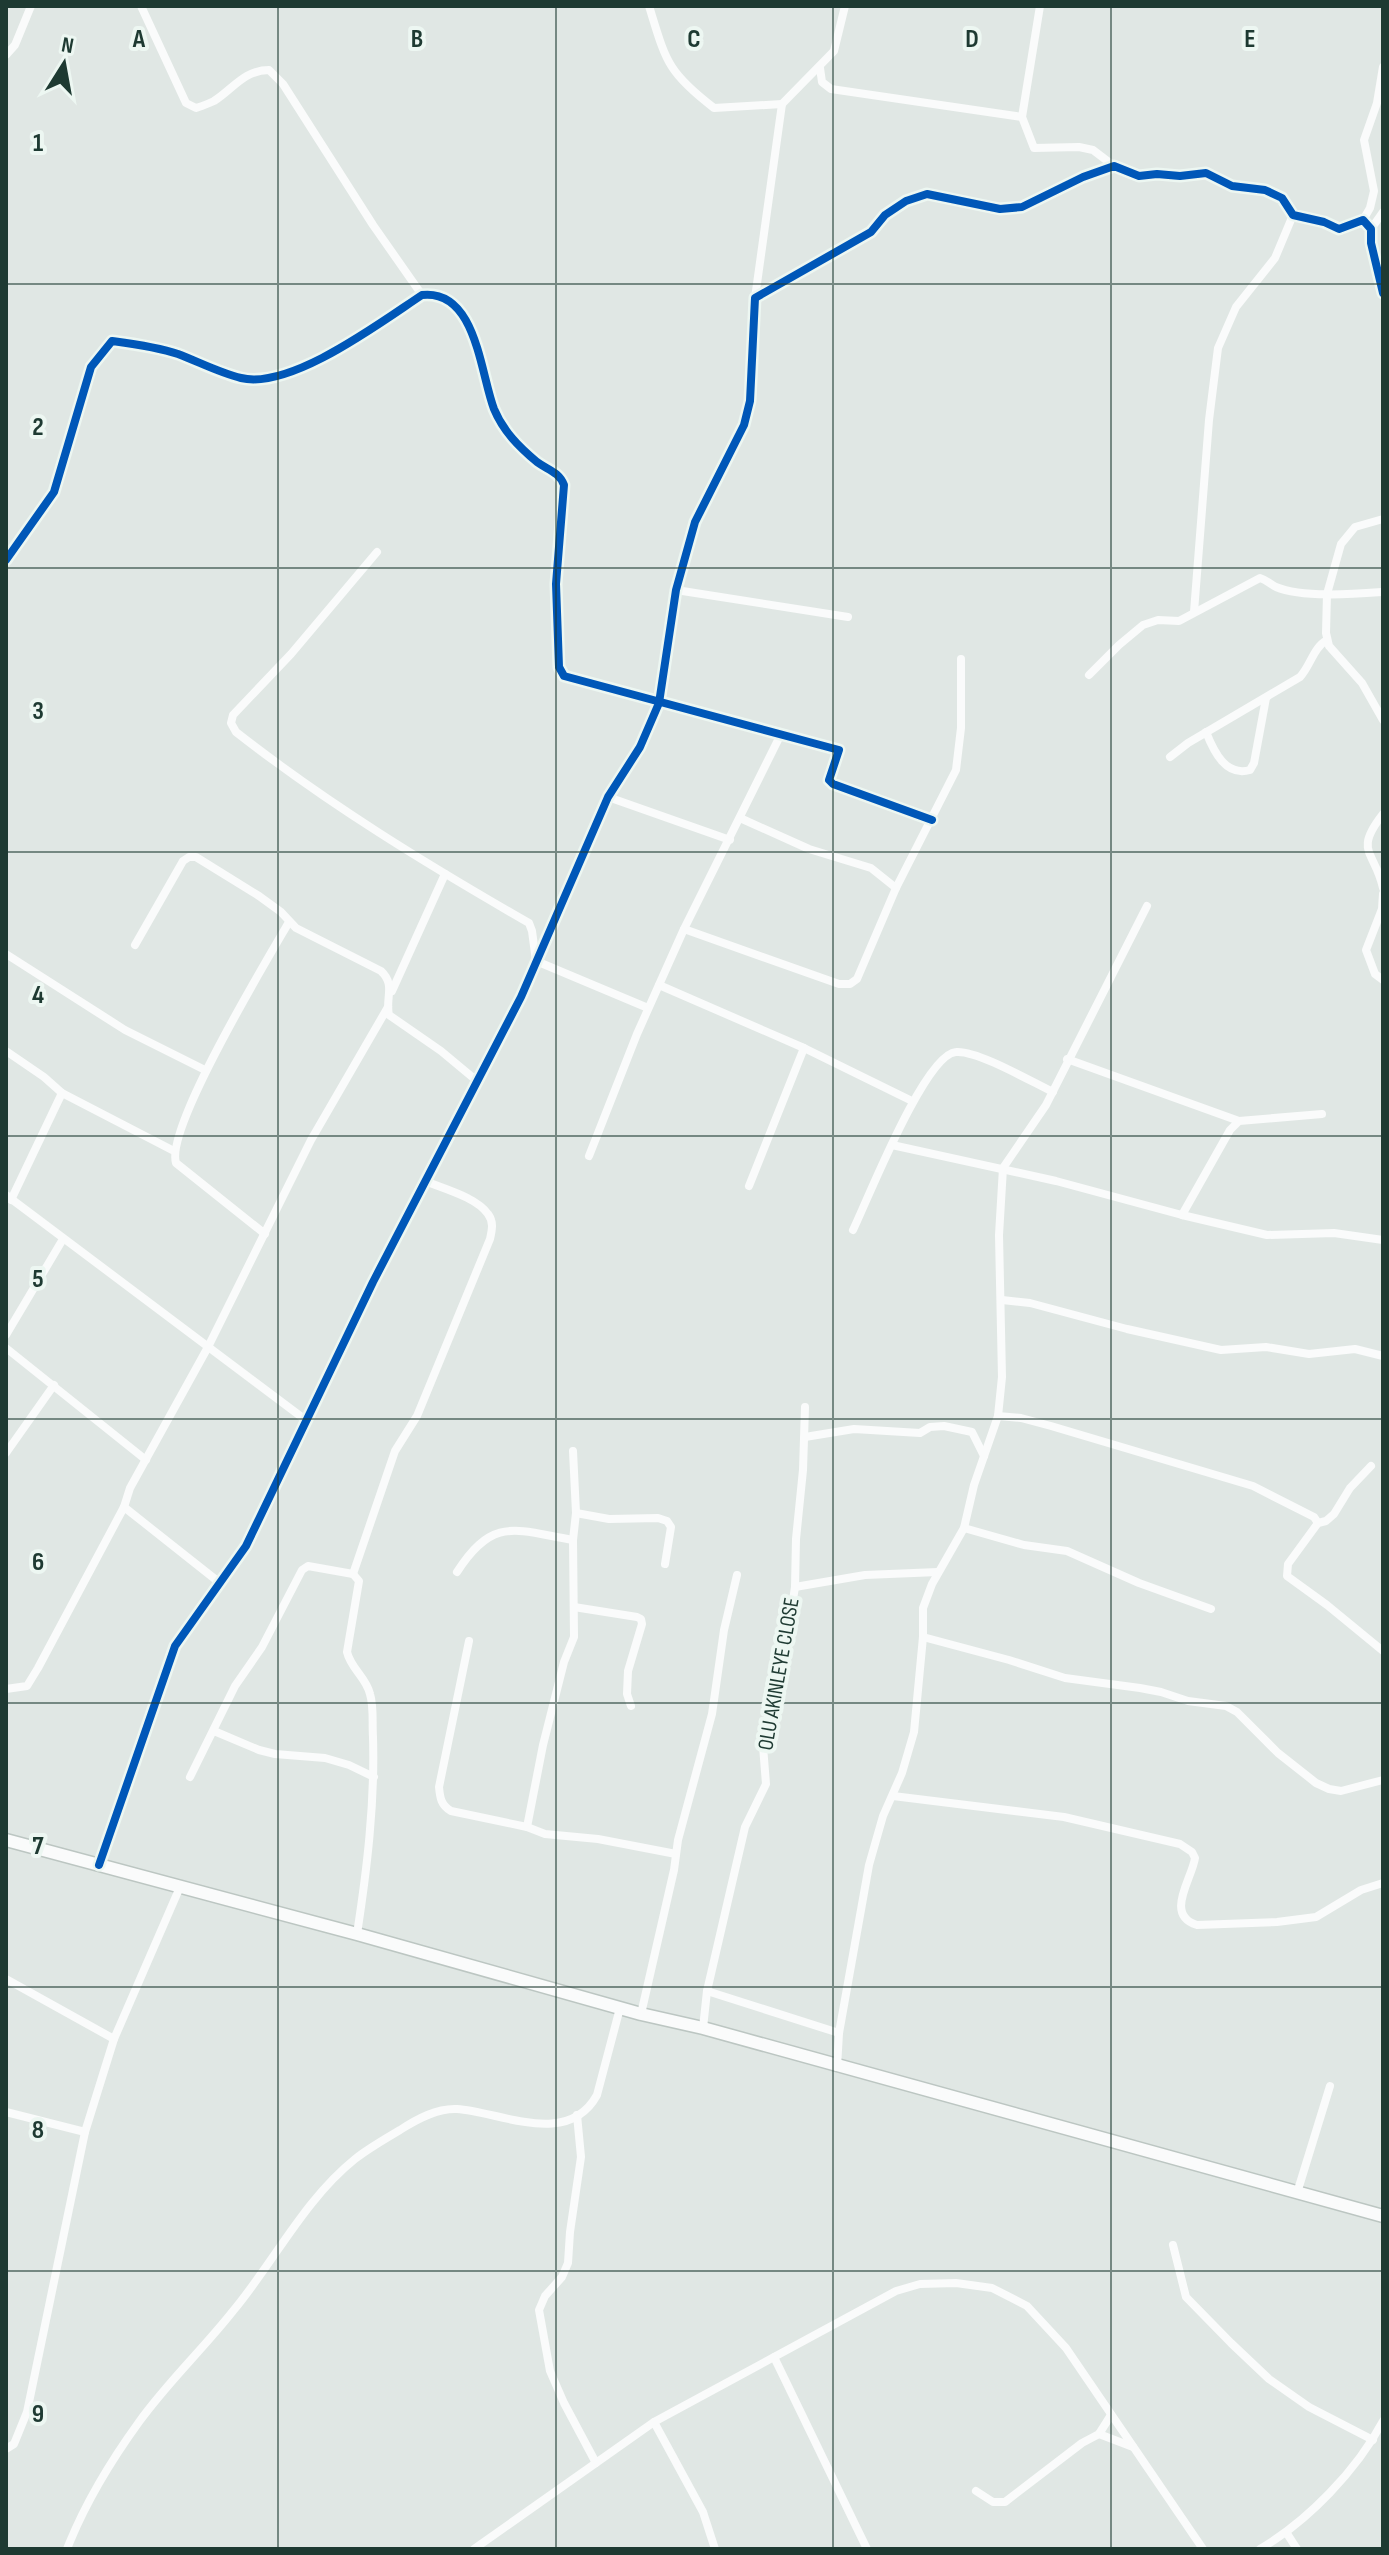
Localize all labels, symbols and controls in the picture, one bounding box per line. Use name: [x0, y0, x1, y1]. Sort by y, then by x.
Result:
north arrow: [24, 24, 104, 104]
text: A: [132, 24, 146, 55]
text: B: [411, 24, 423, 55]
text: C: [687, 24, 701, 55]
text: D: [965, 24, 979, 55]
text: E: [1244, 24, 1256, 55]
text: N: [59, 31, 76, 60]
text: 1: [33, 128, 43, 159]
text: 2: [32, 412, 44, 443]
text: 3: [32, 696, 44, 727]
text: 4: [32, 980, 44, 1011]
text: 5: [32, 1264, 44, 1295]
text: 6: [32, 1547, 44, 1578]
street label: OLU AKINLEYE CLOSE: [752, 1596, 806, 1752]
text: 7: [32, 1831, 44, 1862]
text: 8: [32, 2115, 44, 2146]
text: 9: [32, 2399, 44, 2430]

